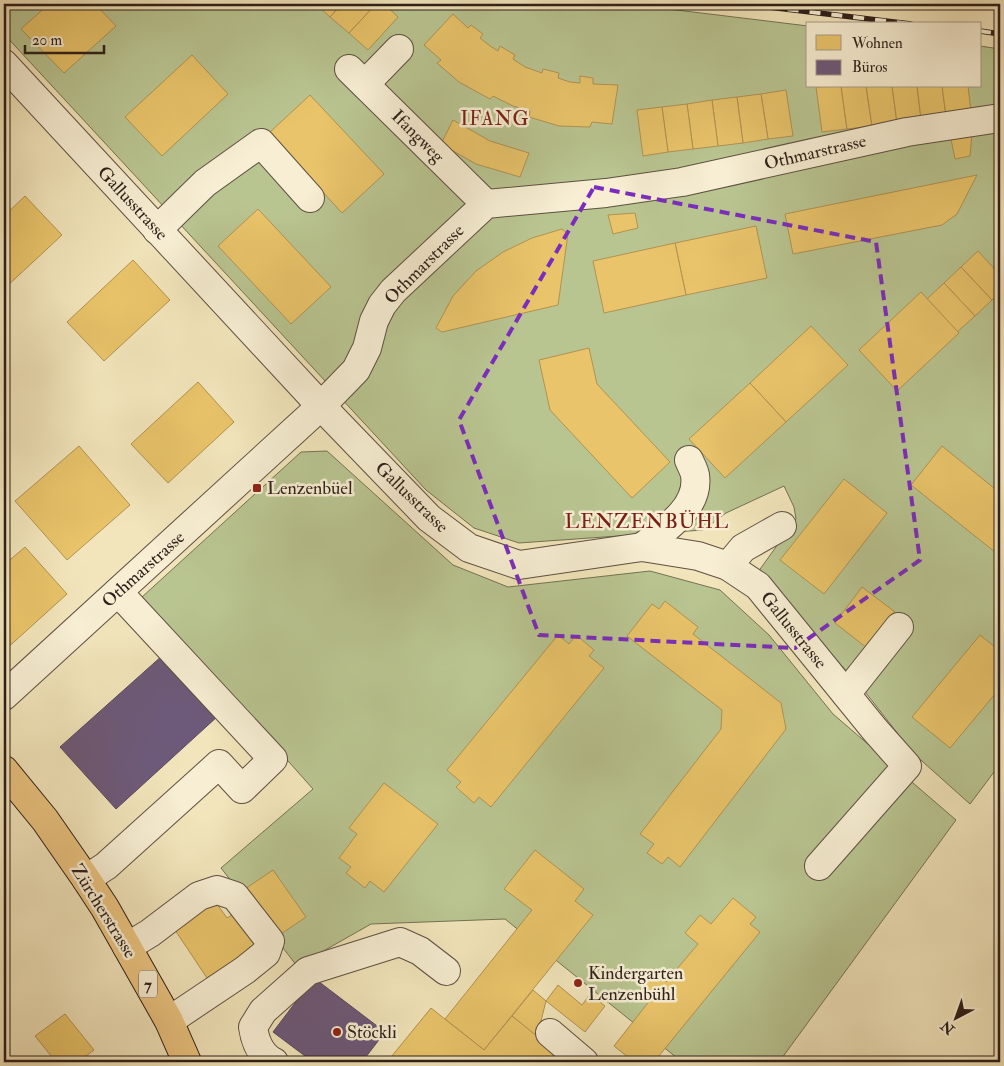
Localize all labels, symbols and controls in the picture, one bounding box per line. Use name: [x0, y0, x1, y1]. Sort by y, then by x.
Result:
scale bar: [25, 22, 104, 54]
legend: [806, 22, 982, 88]
text: 20 m: [32, 31, 62, 50]
text: Wohnen: [851, 34, 903, 53]
text: Büros: [852, 58, 888, 77]
street label: Ifangweg: [386, 105, 450, 169]
district label: IFANG: [461, 107, 529, 131]
street label: Othmarstrasse: [762, 129, 869, 175]
street label: Gallusstrasse: [92, 161, 173, 246]
street label: Othmarstrasse: [379, 219, 470, 309]
street label: Gallusstrasse: [370, 457, 453, 538]
place label: Lenzenbüel: [267, 477, 353, 500]
marker: Lenzenbüel: [251, 482, 263, 494]
district label: LENZENBÜHL: [565, 509, 729, 534]
street label: Othmarstrasse: [97, 526, 190, 613]
street label: Gallusstrasse: [755, 587, 832, 674]
street label: Zürcherstrasse: [66, 860, 142, 963]
place label: Kindergarten Lenzenbühl: [588, 962, 683, 1006]
road number: 7: [139, 971, 157, 998]
marker: Kindergarten Lenzenbühl: [572, 977, 584, 989]
north arrow: [932, 994, 982, 1044]
text: N: [937, 1017, 959, 1039]
place label: Stöckli: [347, 1021, 397, 1044]
marker: Stöckli: [331, 1026, 343, 1038]

